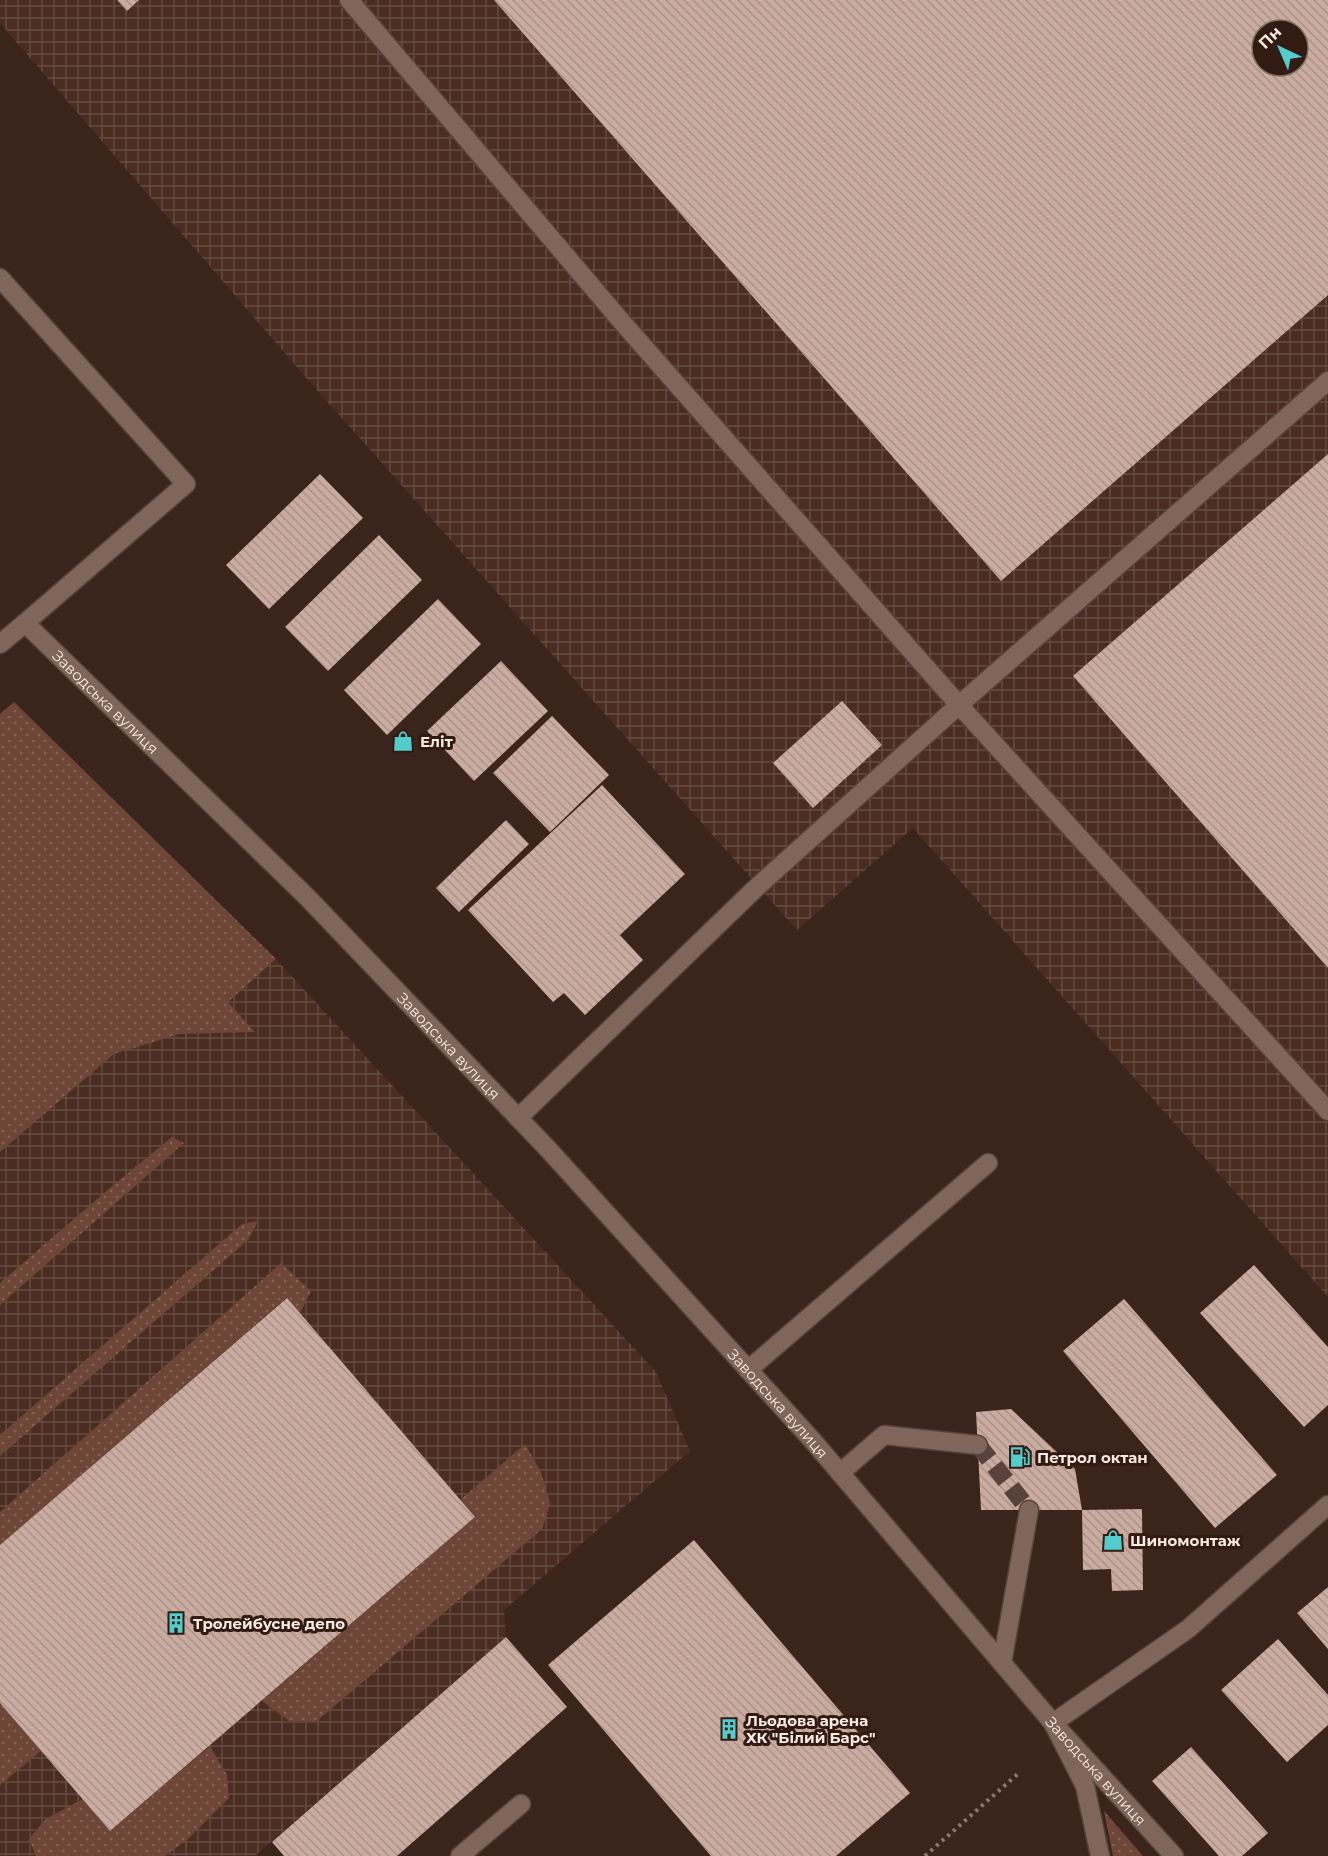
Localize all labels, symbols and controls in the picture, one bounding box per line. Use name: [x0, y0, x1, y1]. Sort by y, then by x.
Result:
north arrow: [1250, 18, 1310, 78]
text: Пн: [1255, 22, 1285, 53]
street label: Заводська вулиця: [49, 646, 163, 758]
shop icon: Еліт: [391, 729, 415, 753]
place label: Еліт: [420, 732, 453, 751]
street label: Заводська вулиця: [393, 988, 505, 1103]
street label: Заводська вулиця: [724, 1344, 833, 1462]
fuel station icon: Петрол октан: [1008, 1445, 1032, 1469]
place label: Петрол октан: [1037, 1448, 1148, 1467]
shop icon: Шиномонтаж: [1101, 1528, 1125, 1552]
place label: Шиномонтаж: [1130, 1531, 1241, 1550]
building icon: Тролейбусне депо: [164, 1611, 188, 1635]
place label: Тролейбусне депо: [193, 1614, 345, 1633]
place label: Льодова арена ХК "Білий Барс": [746, 1711, 876, 1747]
street label: Заводська вулиця: [1042, 1712, 1151, 1829]
building icon: Льодова арена ХК "Білий Барс": [717, 1717, 741, 1741]

